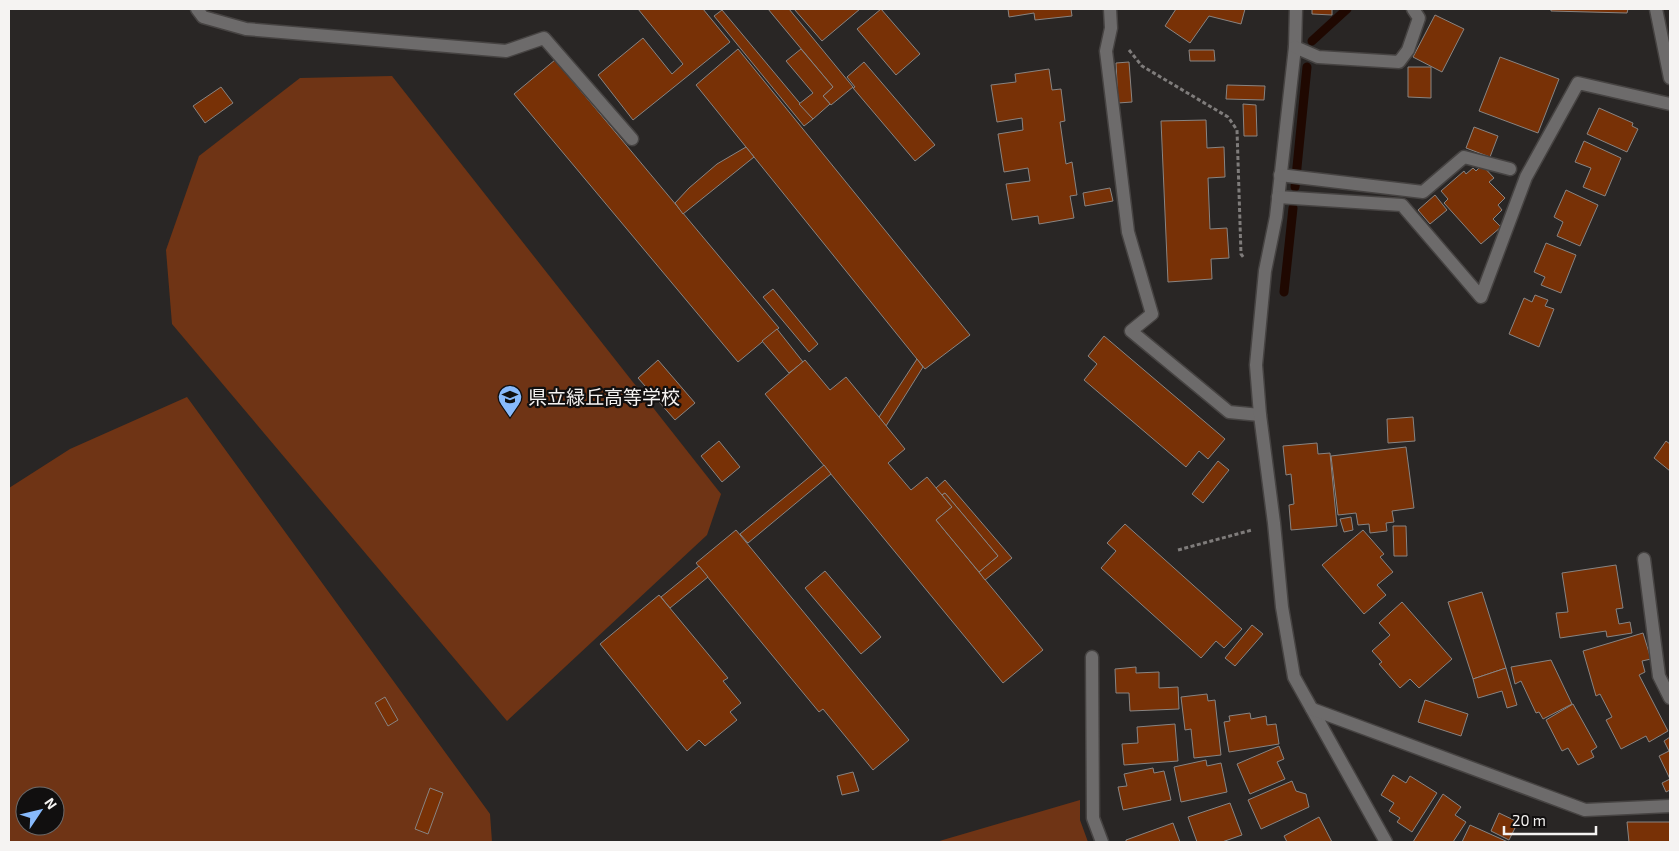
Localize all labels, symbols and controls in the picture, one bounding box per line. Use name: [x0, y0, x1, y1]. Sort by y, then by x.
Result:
school or university icon: 県立緑丘高等学校: [497, 384, 523, 418]
place label: 県立緑丘高等学校: [528, 385, 680, 408]
north arrow: [15, 786, 65, 836]
text: N: [41, 794, 61, 812]
scale bar: [1504, 804, 1596, 836]
text: 20 m: [1512, 811, 1546, 829]

